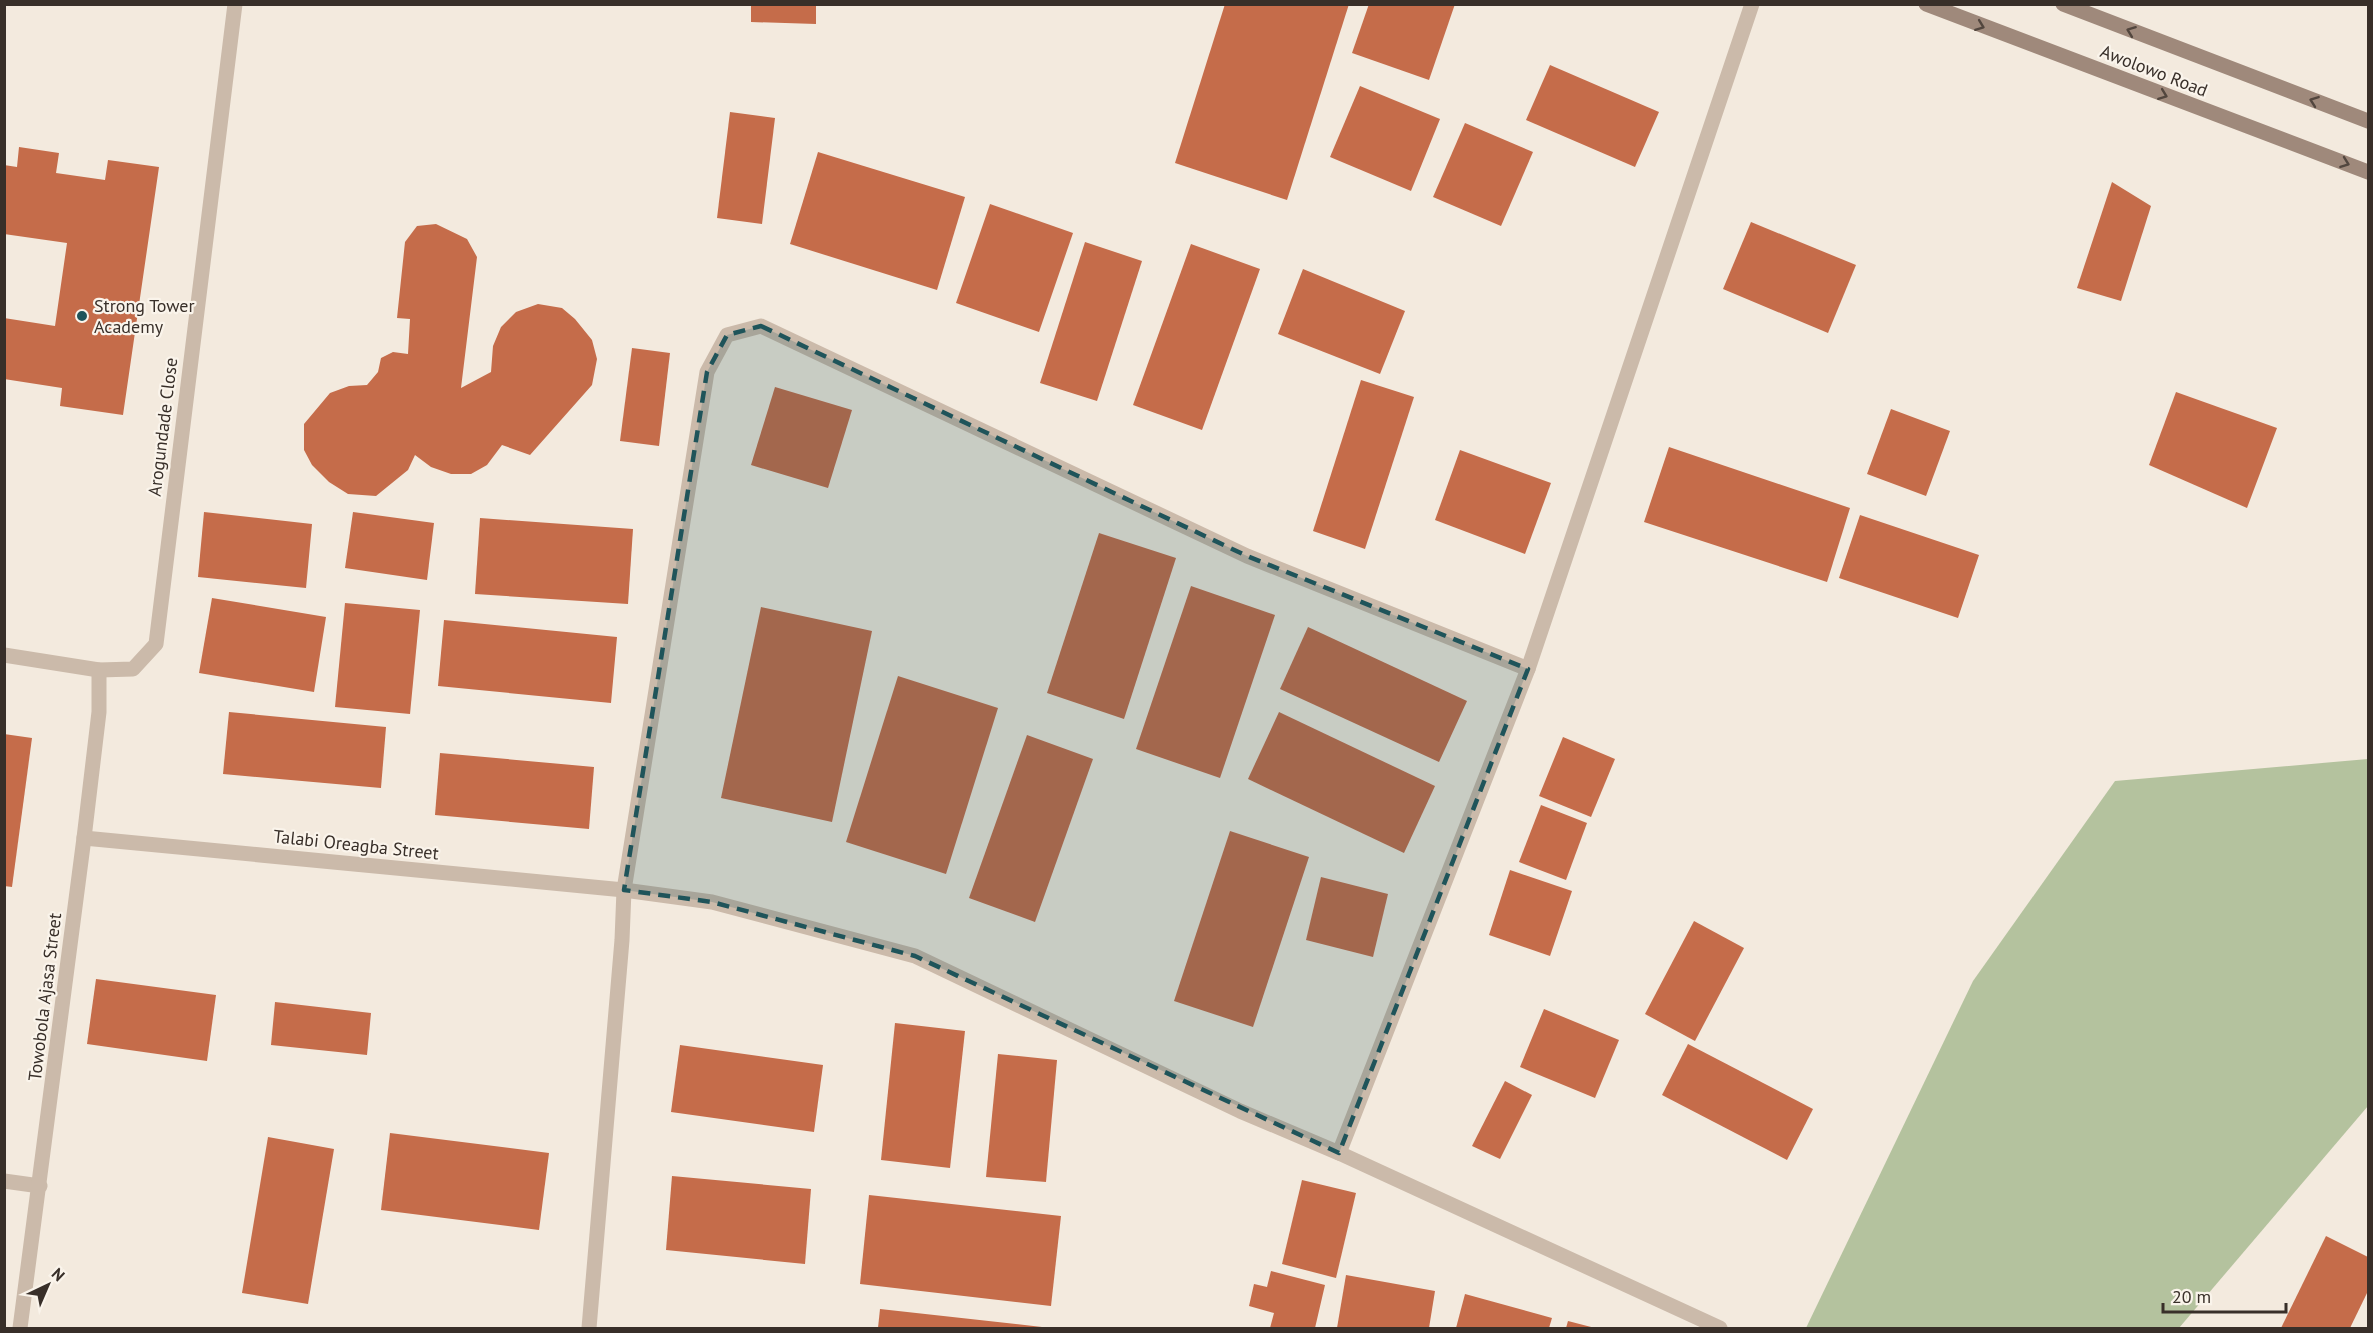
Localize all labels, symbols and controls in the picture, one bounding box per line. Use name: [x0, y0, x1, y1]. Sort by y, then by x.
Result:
one-way arrow: [1974, 19, 1985, 32]
one-way arrow: [2126, 26, 2137, 39]
street label: Awolowo Road: [2097, 40, 2211, 102]
one-way arrow: [2156, 88, 2167, 100]
one-way arrow: [2309, 95, 2319, 108]
one-way arrow: [2339, 156, 2350, 169]
place label: Strong Tower Academy: [94, 294, 195, 338]
marker: Strong Tower Academy: [75, 309, 89, 323]
street label: Arogundade Close: [143, 356, 182, 498]
street label: Talabi Oreagba Street: [272, 824, 440, 865]
street label: Towobola Ajasa Street: [23, 912, 66, 1082]
north arrow: [18, 1255, 78, 1315]
text: N: [48, 1263, 69, 1285]
scale bar: [2163, 1276, 2286, 1314]
text: 20 m: [2172, 1285, 2211, 1308]

